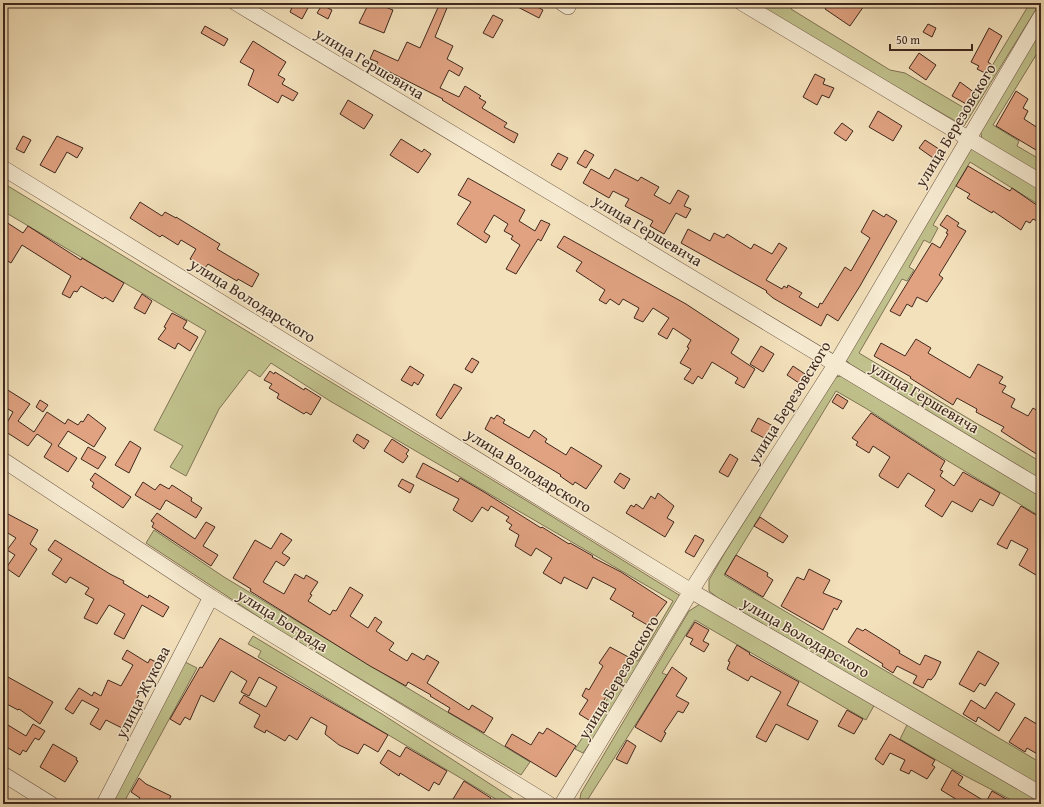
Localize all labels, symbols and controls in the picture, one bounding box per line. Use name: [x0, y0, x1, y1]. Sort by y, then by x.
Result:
street label: улица Гершевича: [310, 20, 430, 105]
scale bar: [890, 26, 972, 52]
text: 50 m: [896, 31, 920, 48]
street label: улица Березовского: [908, 58, 1002, 192]
street label: улица Гершевича: [588, 187, 708, 272]
street label: улица Володарского: [185, 251, 321, 348]
street label: улица Березовского: [741, 336, 837, 469]
street label: улица Гершевича: [865, 354, 985, 439]
street label: улица Володарского: [461, 421, 597, 518]
street label: улица Бограда: [232, 582, 333, 658]
street label: улица Володарского: [737, 590, 875, 683]
street label: улица Березовского: [571, 610, 665, 744]
street label: улица Жукова: [108, 641, 176, 743]

